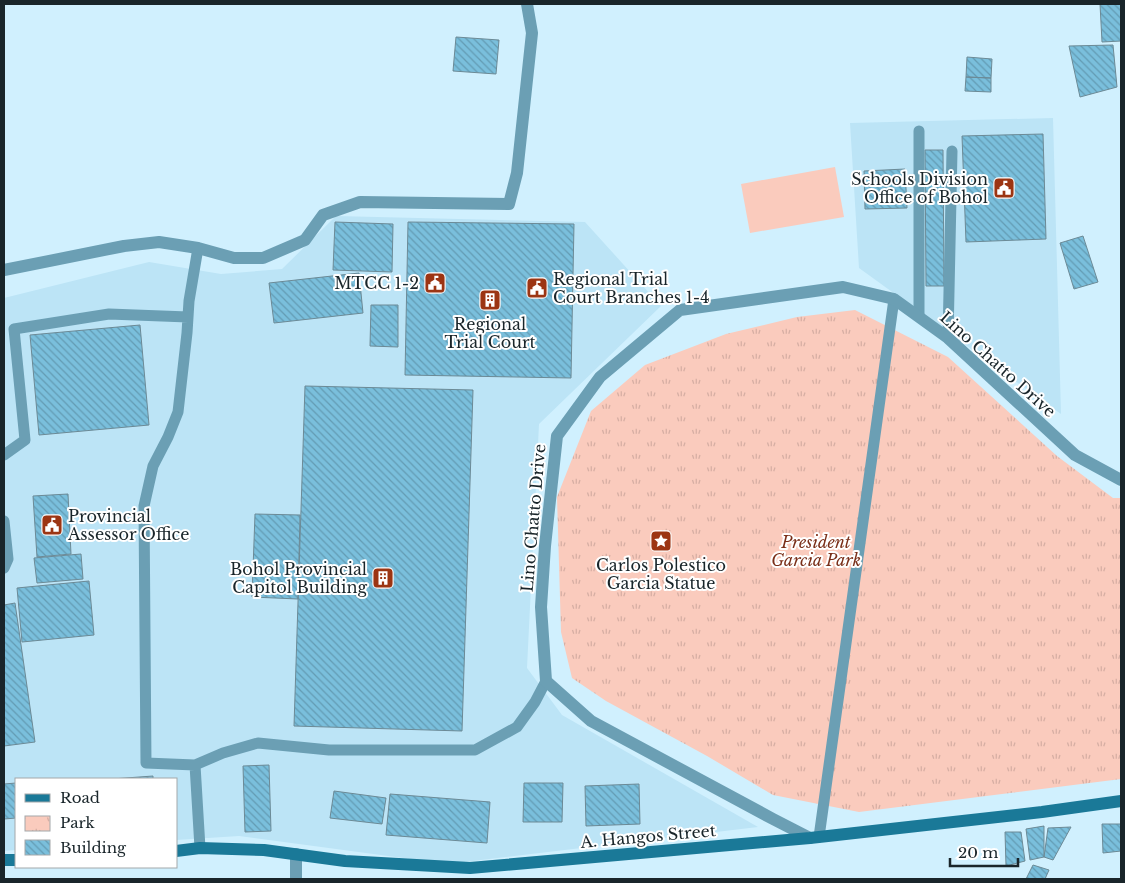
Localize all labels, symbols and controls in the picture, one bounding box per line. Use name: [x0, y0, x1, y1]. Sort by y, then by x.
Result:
place label: Schools Division Office of Bohol: [851, 169, 988, 207]
public building icon: Schools Division Office of Bohol: [992, 176, 1016, 200]
place label: Regional Trial Court Branches 1-4: [553, 269, 710, 307]
public building icon: MTCC 1-2: [423, 271, 447, 295]
place label: MTCC 1-2: [334, 273, 419, 293]
public building icon: Regional Trial Court Branches 1-4: [525, 276, 549, 300]
building icon: Regional Trial Court: [478, 288, 502, 312]
street label: Lino Chatto Drive: [936, 307, 1060, 421]
place label: Regional Trial Court: [444, 314, 536, 352]
street label: Lino Chatto Drive: [517, 443, 549, 593]
place label: Provincial Assessor Office: [67, 506, 189, 544]
public building icon: Provincial Assessor Office: [40, 513, 64, 537]
place icon: Carlos Polestico Garcia Statue: [649, 529, 673, 553]
park label: President Garcia Park: [771, 532, 861, 570]
place label: Carlos Polestico Garcia Statue: [596, 555, 726, 593]
place label: Bohol Provincial Capitol Building: [230, 559, 367, 597]
building icon: Bohol Provincial Capitol Building: [371, 566, 395, 590]
legend: [15, 778, 178, 868]
text: Road: [60, 788, 100, 807]
text: Park: [60, 813, 96, 832]
street label: A. Hangos Street: [578, 820, 717, 852]
scale bar: [950, 836, 1018, 868]
text: Building: [60, 838, 127, 857]
text: 20 m: [958, 843, 998, 862]

